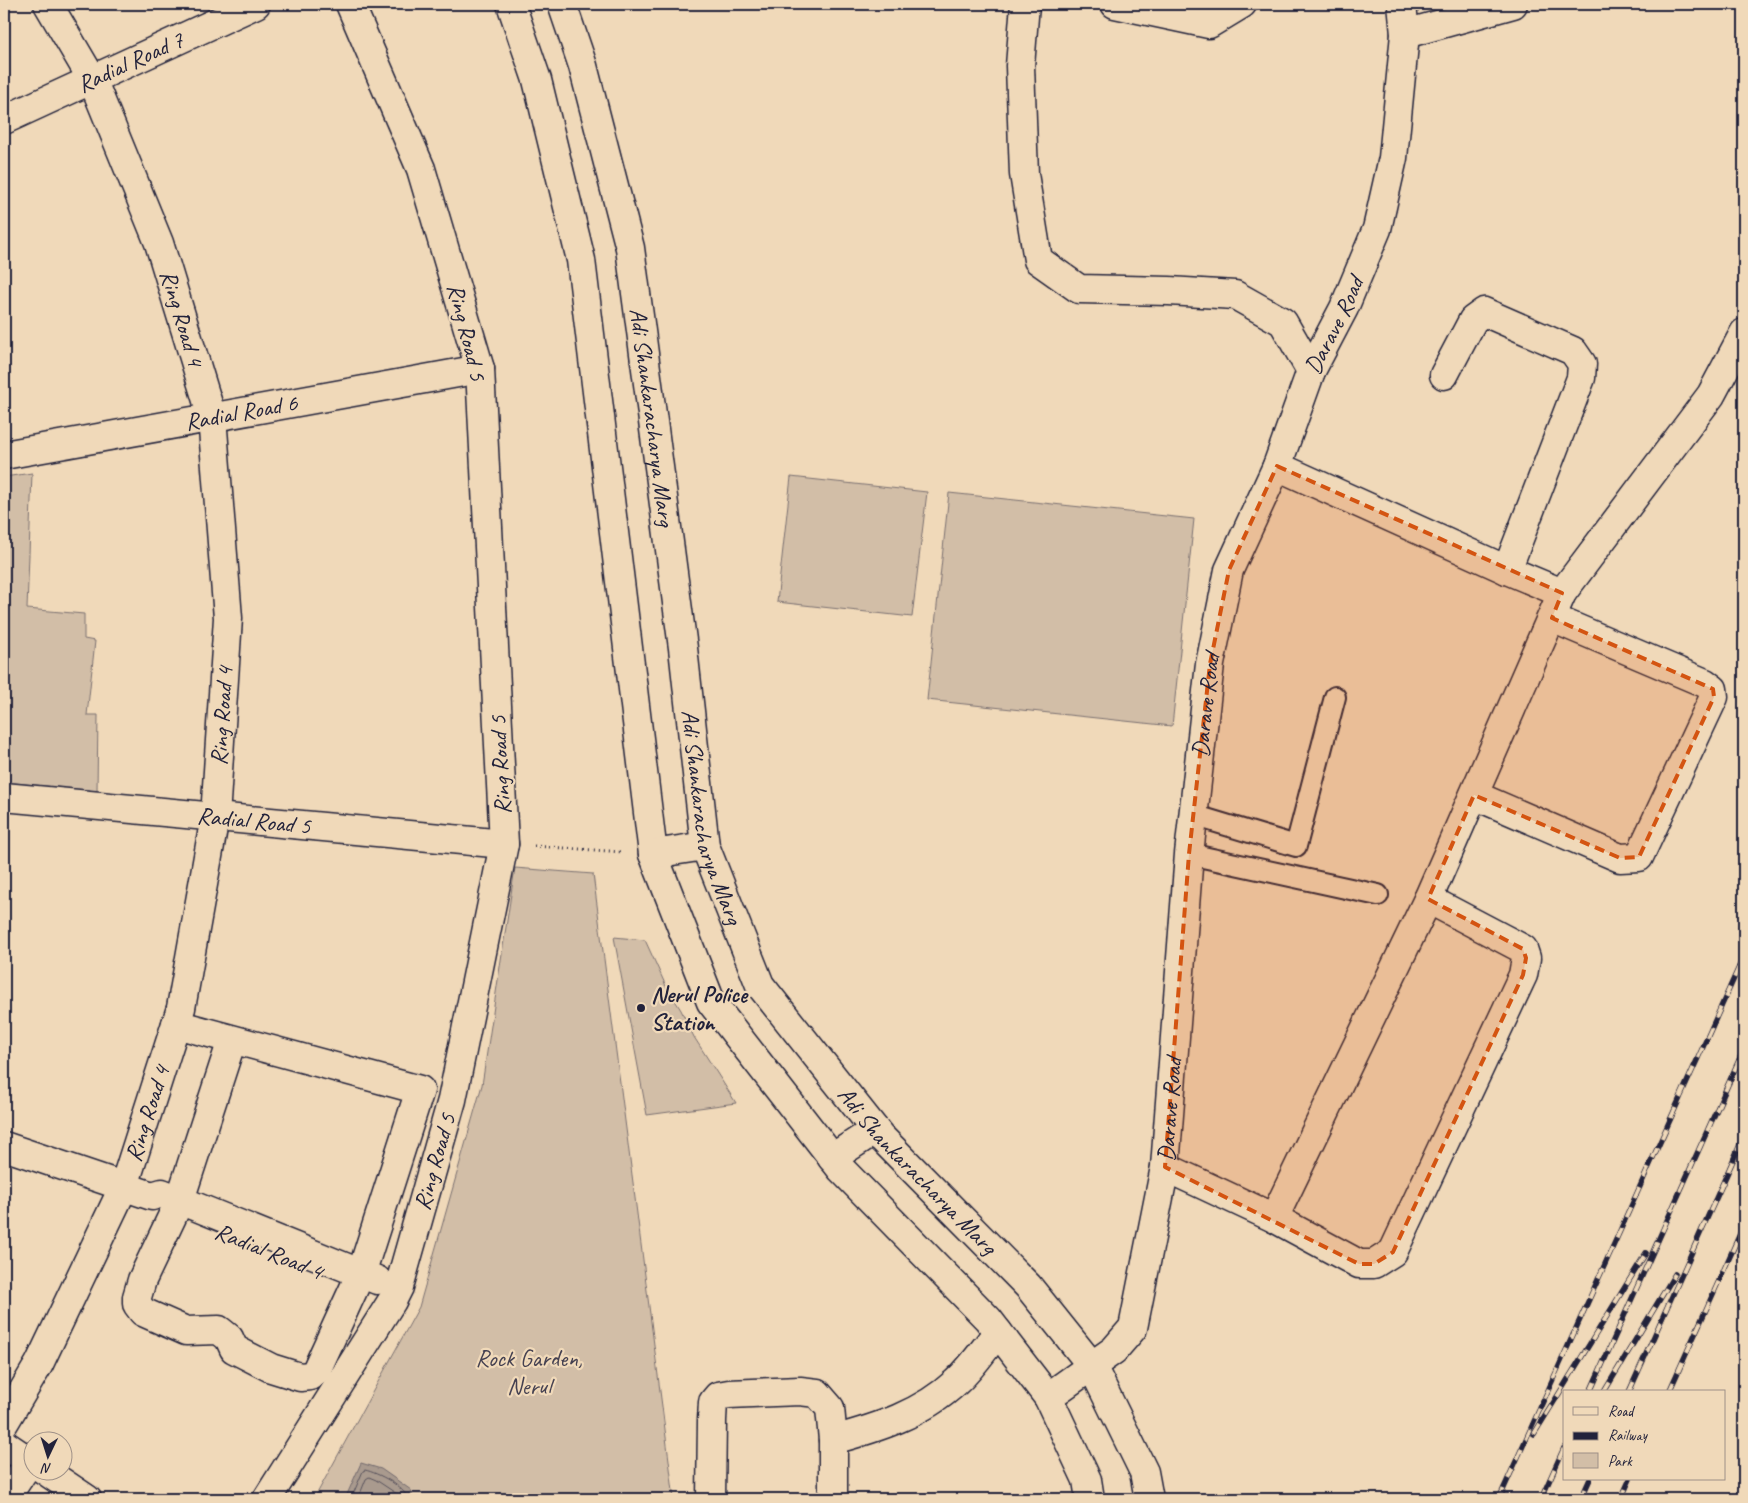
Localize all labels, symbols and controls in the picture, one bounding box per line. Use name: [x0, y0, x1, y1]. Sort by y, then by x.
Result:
street label: Radial Road 7: [72, 24, 189, 99]
street label: Ring Road 4: [153, 266, 211, 372]
street label: Darave Road: [1297, 269, 1372, 379]
street label: Ring Road 5: [440, 280, 494, 385]
street label: Adi Shankaracharya Marg: [623, 306, 682, 530]
street label: Radial Road 6: [183, 387, 301, 437]
street label: Darave Road: [1185, 647, 1228, 759]
street label: Ring Road 4: [203, 663, 240, 766]
street label: Adi Shankaracharya Marg: [675, 708, 750, 931]
street label: Ring Road 5: [482, 714, 518, 815]
street label: Radial Road 5: [196, 800, 313, 841]
place label: Nerul Police Station: [651, 979, 749, 1037]
marker: Nerul Police Station: [635, 1002, 647, 1014]
street label: Darave Road: [1150, 1053, 1189, 1163]
street label: Ring Road 4: [118, 1060, 177, 1165]
street label: Adi Shankaracharya Marg: [831, 1080, 1005, 1262]
street label: Ring Road 5: [407, 1109, 463, 1213]
street label: Radial Road 4: [211, 1216, 329, 1287]
park label: Rock Garden, Nerul: [475, 1343, 583, 1401]
legend: [1563, 1390, 1726, 1480]
text: Road: [1608, 1402, 1635, 1421]
text: Railway: [1608, 1426, 1649, 1445]
north arrow: [22, 1430, 72, 1480]
text: Park: [1608, 1452, 1633, 1471]
text: N: [40, 1460, 52, 1477]

